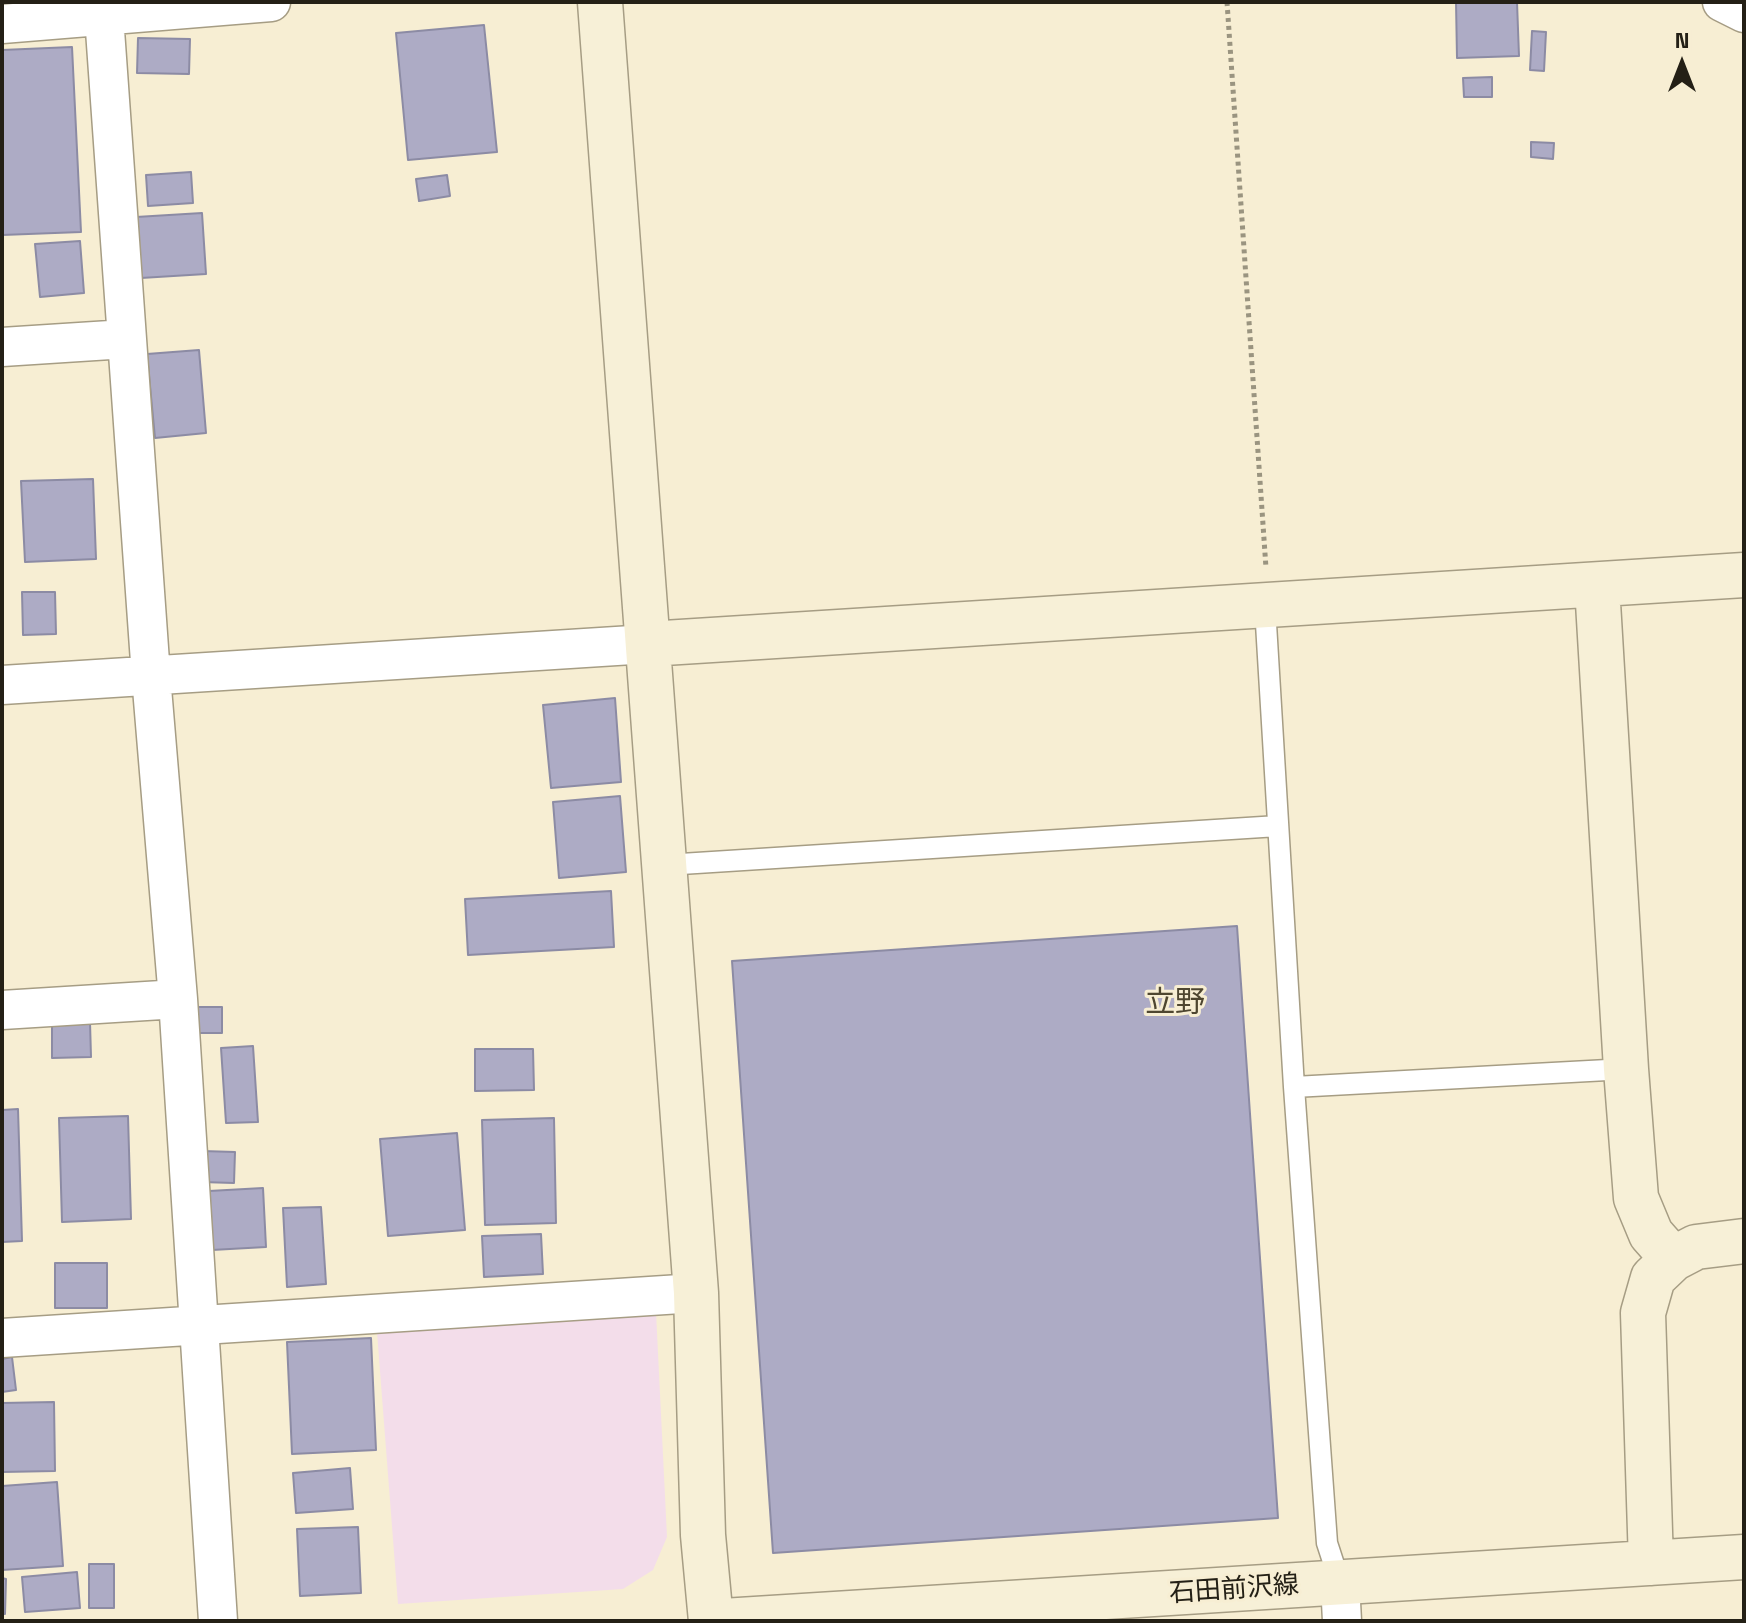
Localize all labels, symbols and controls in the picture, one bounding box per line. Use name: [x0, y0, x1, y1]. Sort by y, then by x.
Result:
north arrow: [1642, 24, 1722, 104]
text: N: [1675, 26, 1689, 54]
district label: 立野: [1145, 986, 1205, 1022]
street label: 石田前沢線: [1168, 1570, 1300, 1610]

